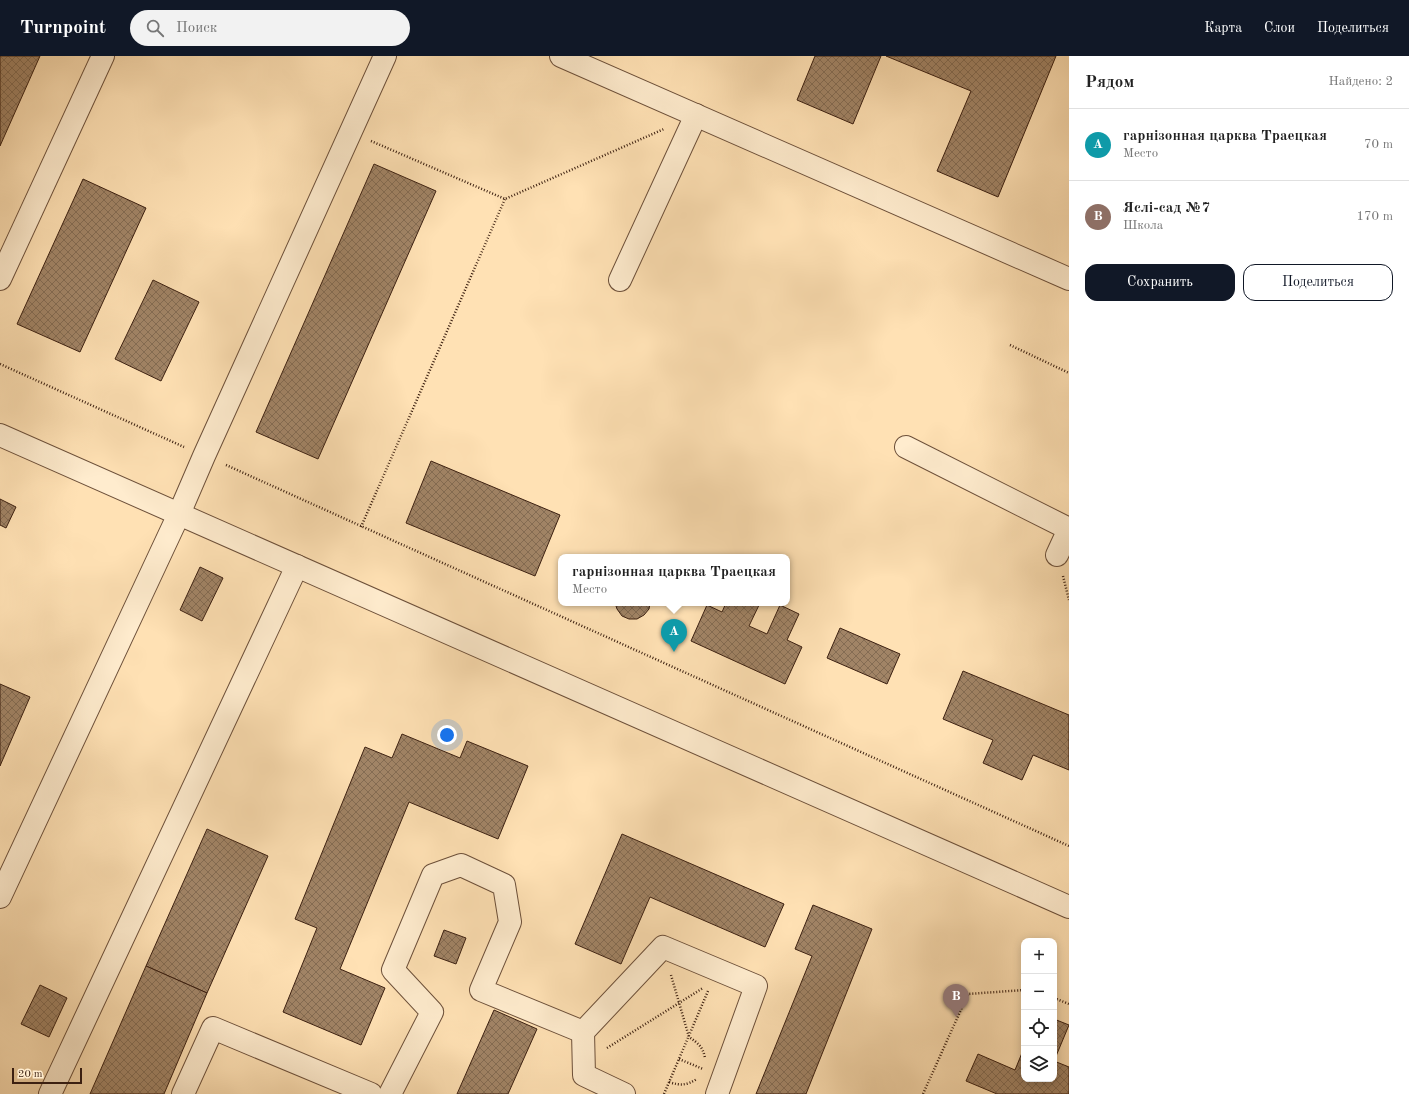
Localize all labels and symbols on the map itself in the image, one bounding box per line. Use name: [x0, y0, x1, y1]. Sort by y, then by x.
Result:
pin: A: [661, 619, 687, 652]
your location: [437, 725, 457, 745]
pin: B: [943, 984, 969, 1017]
scale bar: [12, 1066, 82, 1085]

